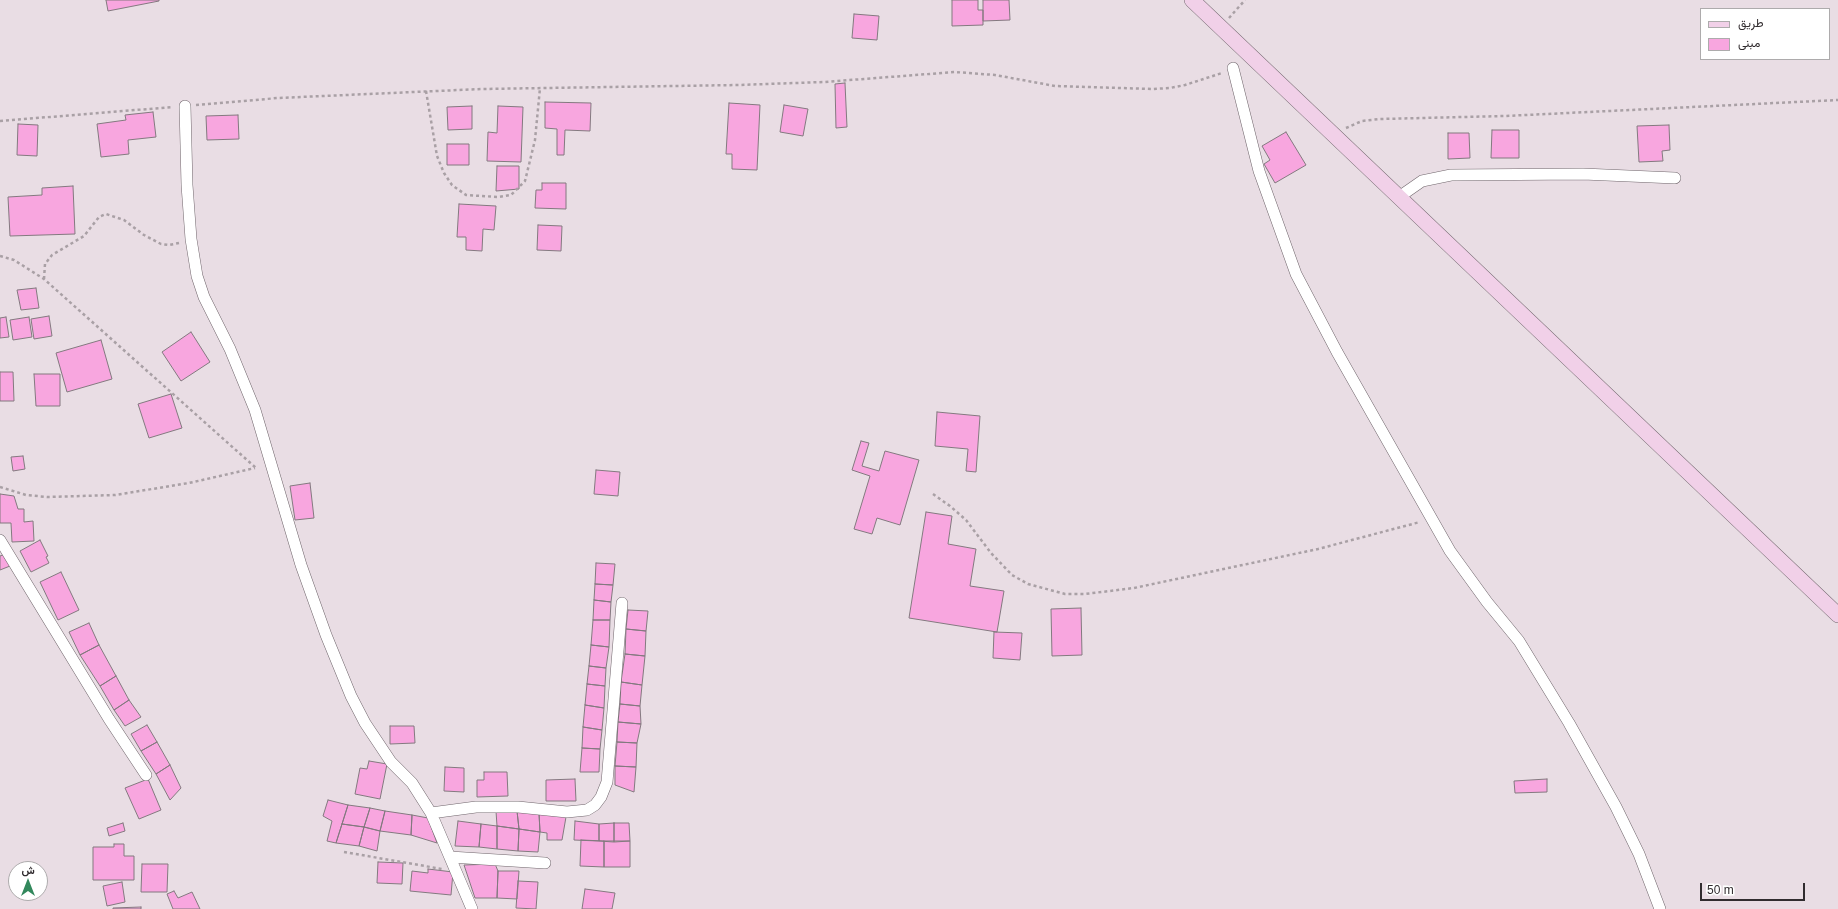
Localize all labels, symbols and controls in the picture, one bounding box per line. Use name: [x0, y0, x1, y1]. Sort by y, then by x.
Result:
legend: [1700, 8, 1830, 60]
text: طريق: [1738, 16, 1763, 30]
text: مبنى: [1738, 36, 1760, 50]
north arrow: [8, 861, 48, 901]
text: ش: [21, 864, 35, 876]
scale bar: [1702, 875, 1807, 901]
text: 50 m: [1707, 883, 1734, 897]

